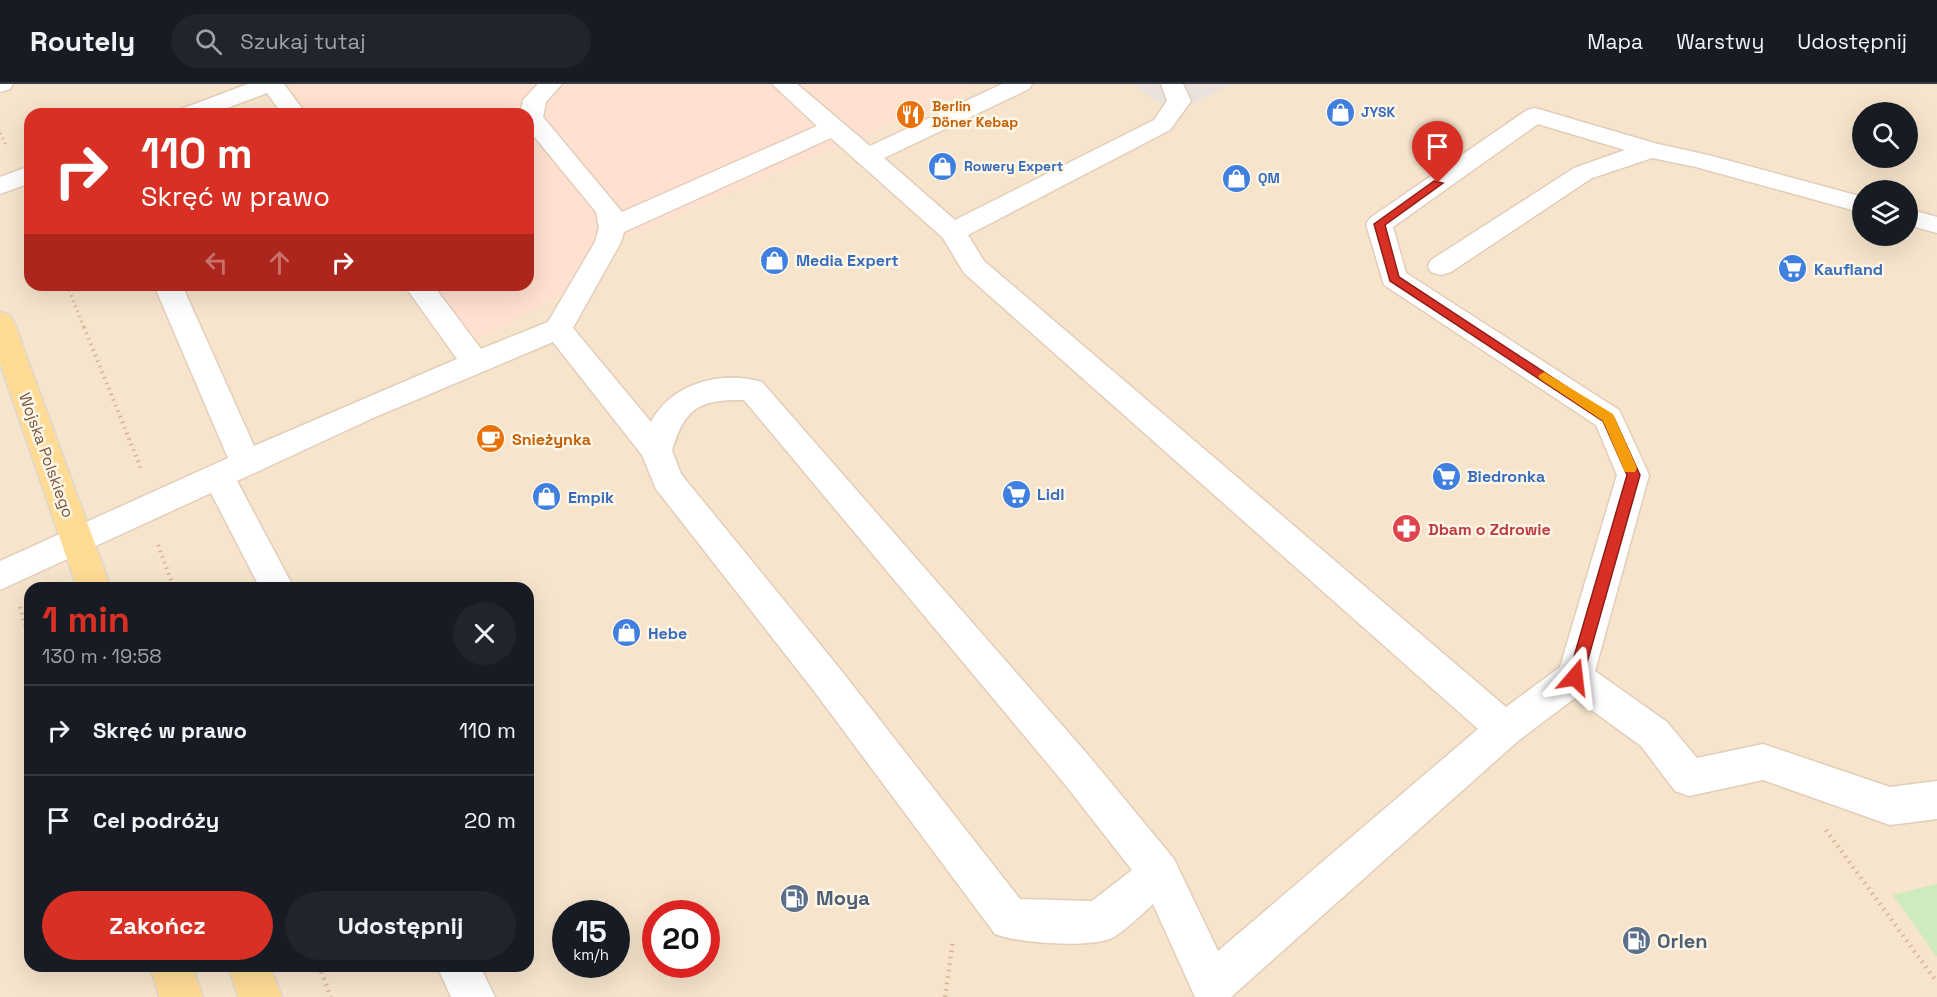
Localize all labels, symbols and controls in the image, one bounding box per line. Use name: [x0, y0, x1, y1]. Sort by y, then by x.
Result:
search box: [171, 14, 591, 68]
text: Routely: [30, 23, 135, 59]
icon: search: [192, 25, 225, 58]
text: Szukaj tutaj: [240, 27, 366, 55]
text: Mapa: [1587, 28, 1643, 55]
text: Warstwy: [1676, 28, 1764, 55]
text: Udostępnij: [1797, 28, 1907, 55]
shop icon: JYSK: [1324, 96, 1356, 128]
place label: Berlin Döner Kebap: [932, 97, 1018, 131]
restaurant icon: Berlin Döner Kebap: [895, 98, 927, 130]
map controls: [1852, 102, 1918, 246]
button: search: [1852, 102, 1918, 168]
place label: JYSK: [1361, 103, 1395, 121]
pin: [1412, 121, 1463, 183]
text: 110 m: [141, 127, 253, 180]
icon: arrive: [1421, 130, 1454, 163]
icon: right: [42, 132, 120, 210]
shop icon: Rowery Expert: [927, 150, 959, 182]
place label: Rowery Expert: [964, 157, 1063, 175]
shop icon: QM: [1221, 162, 1253, 194]
place label: QM: [1258, 169, 1280, 187]
text: Skręć w prawo: [141, 179, 330, 214]
button: layers: [1852, 180, 1918, 246]
shop icon: Media Expert: [759, 244, 791, 276]
icon: left: [200, 246, 233, 279]
icon: ahead: [263, 246, 296, 279]
icon: right: [326, 246, 359, 279]
place label: Media Expert: [796, 250, 899, 271]
supermarket icon: Kaufland: [1777, 253, 1809, 285]
place label: Kaufland: [1814, 259, 1883, 280]
street label: Wojska Polskiego: [14, 390, 79, 521]
cafe icon: Snieżynka: [475, 423, 507, 455]
place label: Snieżynka: [512, 429, 591, 450]
supermarket icon: Biedronka: [1430, 460, 1462, 492]
place label: Biedronka: [1467, 466, 1545, 487]
supermarket icon: Lidl: [1000, 478, 1032, 510]
shop icon: Empik: [531, 481, 563, 513]
place label: Lidl: [1037, 484, 1064, 505]
place label: Empik: [568, 487, 614, 508]
pharmacy icon: Dbam o Zdrowie: [1391, 513, 1423, 545]
place label: Dbam o Zdrowie: [1428, 519, 1551, 540]
text: 1 min: [42, 597, 130, 643]
button: close: [453, 602, 516, 665]
shop icon: Hebe: [611, 617, 643, 649]
place label: Hebe: [648, 623, 687, 644]
text: 130 m · 19:58: [42, 643, 162, 669]
position arrow: [1543, 645, 1607, 709]
icon: right: [42, 714, 75, 747]
text: Skręć w prawo: [93, 716, 247, 744]
text: 110 m: [459, 716, 516, 744]
icon: arrive: [42, 804, 75, 837]
text: Cel podróży: [93, 806, 219, 834]
text: 20 m: [464, 806, 516, 834]
fuel station icon: Moya: [779, 882, 811, 914]
place label: Moya: [816, 885, 870, 911]
button: Zakończ: [42, 891, 273, 960]
button: Udostępnij: [285, 891, 516, 960]
speed limit sign: 20: [642, 900, 720, 978]
text: 15: [575, 912, 607, 951]
fuel station icon: Orlen: [1620, 925, 1652, 957]
place label: Orlen: [1657, 928, 1708, 954]
text: km/h: [573, 945, 609, 964]

